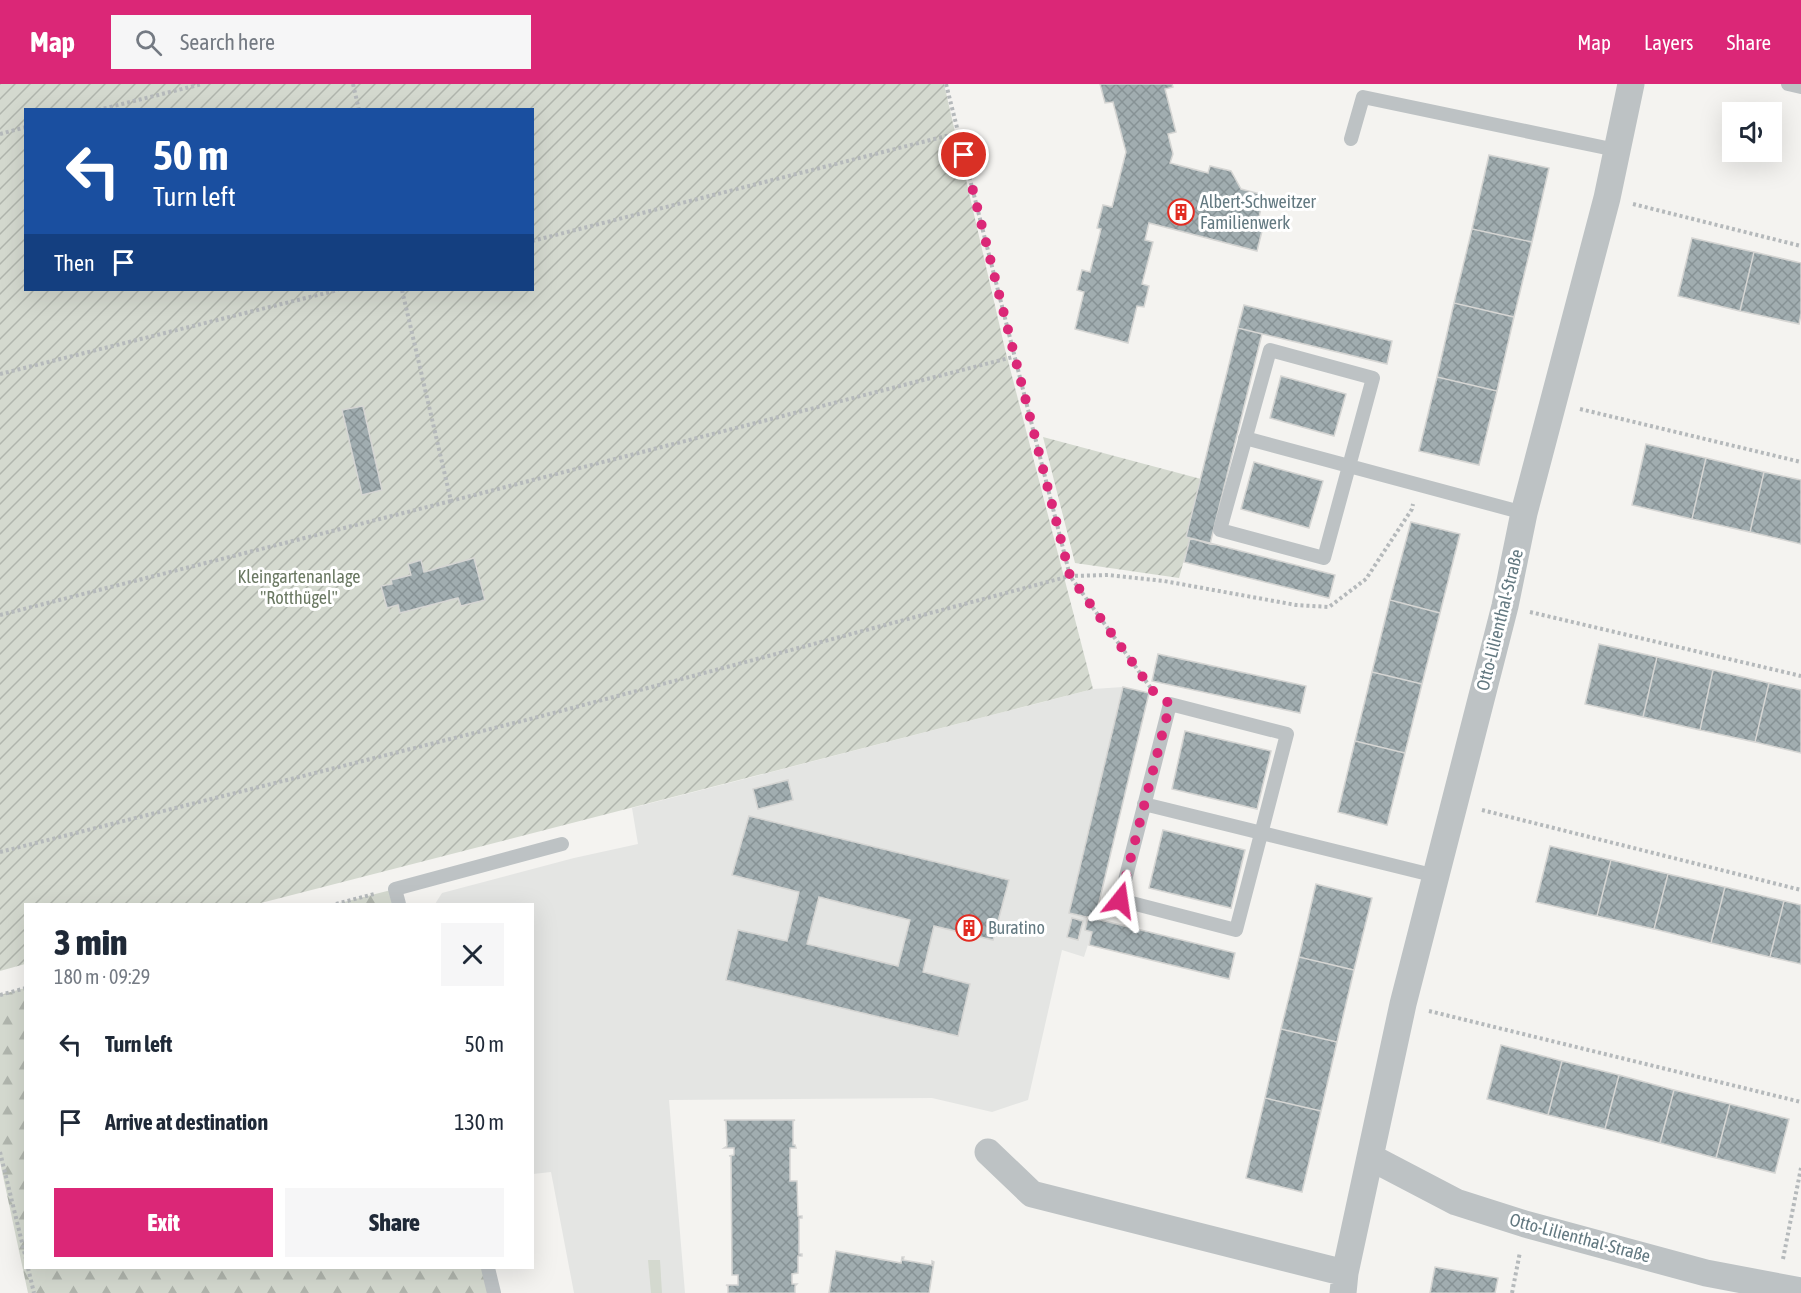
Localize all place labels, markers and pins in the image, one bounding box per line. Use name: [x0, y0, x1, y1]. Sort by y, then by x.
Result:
pin: [938, 129, 989, 180]
place label: Albert-Schweitzer Familienwerk: [1200, 191, 1317, 233]
building icon: Albert-Schweitzer Familienwerk: [1166, 197, 1196, 227]
building icon: Buratino: [954, 913, 984, 943]
place label: Buratino: [988, 917, 1045, 938]

